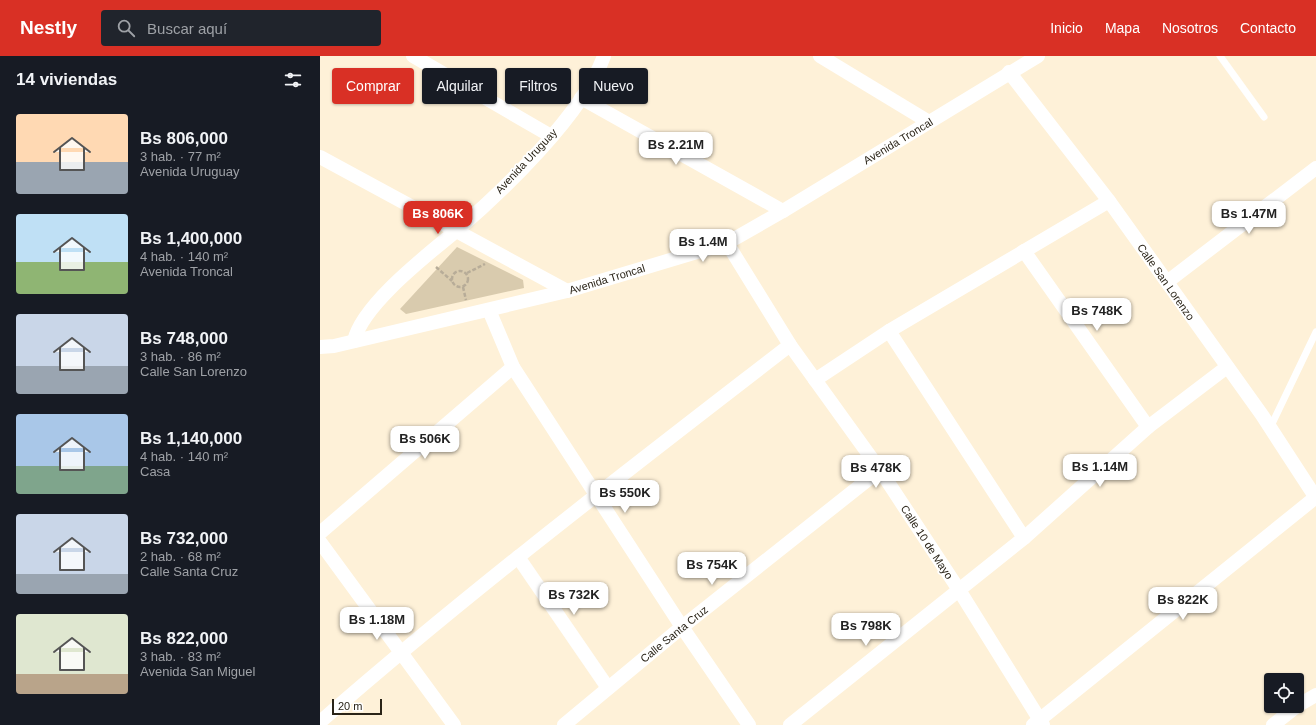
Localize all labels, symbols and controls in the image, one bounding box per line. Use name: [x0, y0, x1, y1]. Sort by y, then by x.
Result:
search box: [101, 10, 381, 46]
text: Nestly: [20, 17, 77, 38]
icon: search: [115, 17, 137, 39]
text: Buscar aquí: [147, 20, 227, 37]
text: Inicio: [1050, 20, 1083, 36]
text: Mapa: [1105, 20, 1140, 36]
text: Nosotros: [1162, 20, 1218, 36]
text: Contacto: [1240, 20, 1296, 36]
chip: Comprar: [332, 68, 414, 104]
chip: Alquilar: [422, 68, 497, 104]
chip: Filtros: [505, 68, 571, 104]
chip: Nuevo: [579, 68, 648, 104]
icon: filters: [282, 69, 304, 91]
text: 14 viviendas: [16, 70, 117, 89]
street label: Avenida Troncal: [861, 116, 935, 166]
street label: Avenida Uruguay: [493, 126, 559, 196]
text: Bs 806,000: [140, 129, 228, 148]
icon: home: [48, 130, 96, 178]
pin: Bs 2.21M: [635, 132, 717, 166]
text: Bs 2.21M: [648, 137, 704, 152]
text: 3 hab. · 77 m²: [140, 149, 221, 164]
text: Avenida Uruguay: [140, 164, 240, 179]
pin: Bs 806K: [401, 201, 475, 235]
pin: Bs 1.47M: [1208, 201, 1290, 235]
text: Bs 806K: [412, 206, 464, 221]
text: Bs 1.47M: [1221, 206, 1277, 221]
text: Bs 1,400,000: [140, 229, 242, 248]
pin: Bs 1.4M: [666, 229, 740, 263]
icon: home: [48, 230, 96, 278]
text: Bs 1.4M: [678, 234, 728, 249]
street label: Calle San Lorenzo: [1135, 241, 1197, 323]
text: 4 hab. · 140 m²: [140, 249, 228, 264]
street label: Avenida Troncal: [568, 262, 646, 296]
text: Avenida Troncal: [140, 264, 233, 279]
pin: Bs 748K: [1060, 298, 1134, 332]
text: Bs 748K: [1071, 303, 1123, 318]
text: Bs 748,000: [140, 329, 228, 348]
icon: home: [48, 330, 96, 378]
text: 3 hab. · 86 m²: [140, 349, 221, 364]
text: Calle San Lorenzo: [140, 364, 247, 379]
pin: Bs 506K: [388, 426, 462, 460]
text: Bs 1,140,000: [140, 429, 242, 448]
icon: home: [48, 430, 96, 478]
text: Bs 506K: [399, 431, 451, 446]
text: 4 hab. · 140 m²: [140, 449, 228, 464]
pin: Bs 1.14M: [1059, 454, 1141, 488]
pin: Bs 478K: [839, 455, 913, 489]
text: Bs 1.14M: [1072, 459, 1128, 474]
text: Bs 478K: [850, 460, 902, 475]
text: Casa: [140, 464, 170, 479]
pin: Bs 550K: [588, 480, 662, 514]
text: Bs 550K: [599, 485, 651, 500]
street label: Calle 10 de Mayo: [899, 503, 955, 581]
text: Bs 732,000: [140, 529, 228, 548]
icon: home: [48, 530, 96, 578]
text: 2 hab. · 68 m²: [140, 549, 221, 564]
pin: Bs 754K: [675, 552, 749, 586]
text: Bs 754K: [686, 557, 738, 572]
text: Calle Santa Cruz: [140, 564, 238, 579]
pin: Bs 732K: [537, 582, 611, 616]
text: Bs 732K: [548, 587, 600, 602]
pin: Bs 822K: [1146, 587, 1220, 621]
text: Bs 822K: [1157, 592, 1209, 607]
street label: Calle Santa Cruz: [638, 603, 710, 665]
pin: Bs 1.18M: [336, 607, 418, 641]
text: Bs 1.18M: [349, 612, 405, 627]
pin: Bs 798K: [829, 613, 903, 647]
text: Bs 798K: [840, 618, 892, 633]
text: Bs 822,000: [140, 629, 228, 648]
icon: home: [48, 630, 96, 678]
text: 3 hab. · 83 m²: [140, 649, 221, 664]
text: Avenida San Miguel: [140, 664, 255, 679]
map controls: [1264, 673, 1304, 713]
button: locate: [1264, 673, 1304, 713]
scale bar: [332, 697, 382, 716]
text: 20 m: [338, 700, 362, 712]

